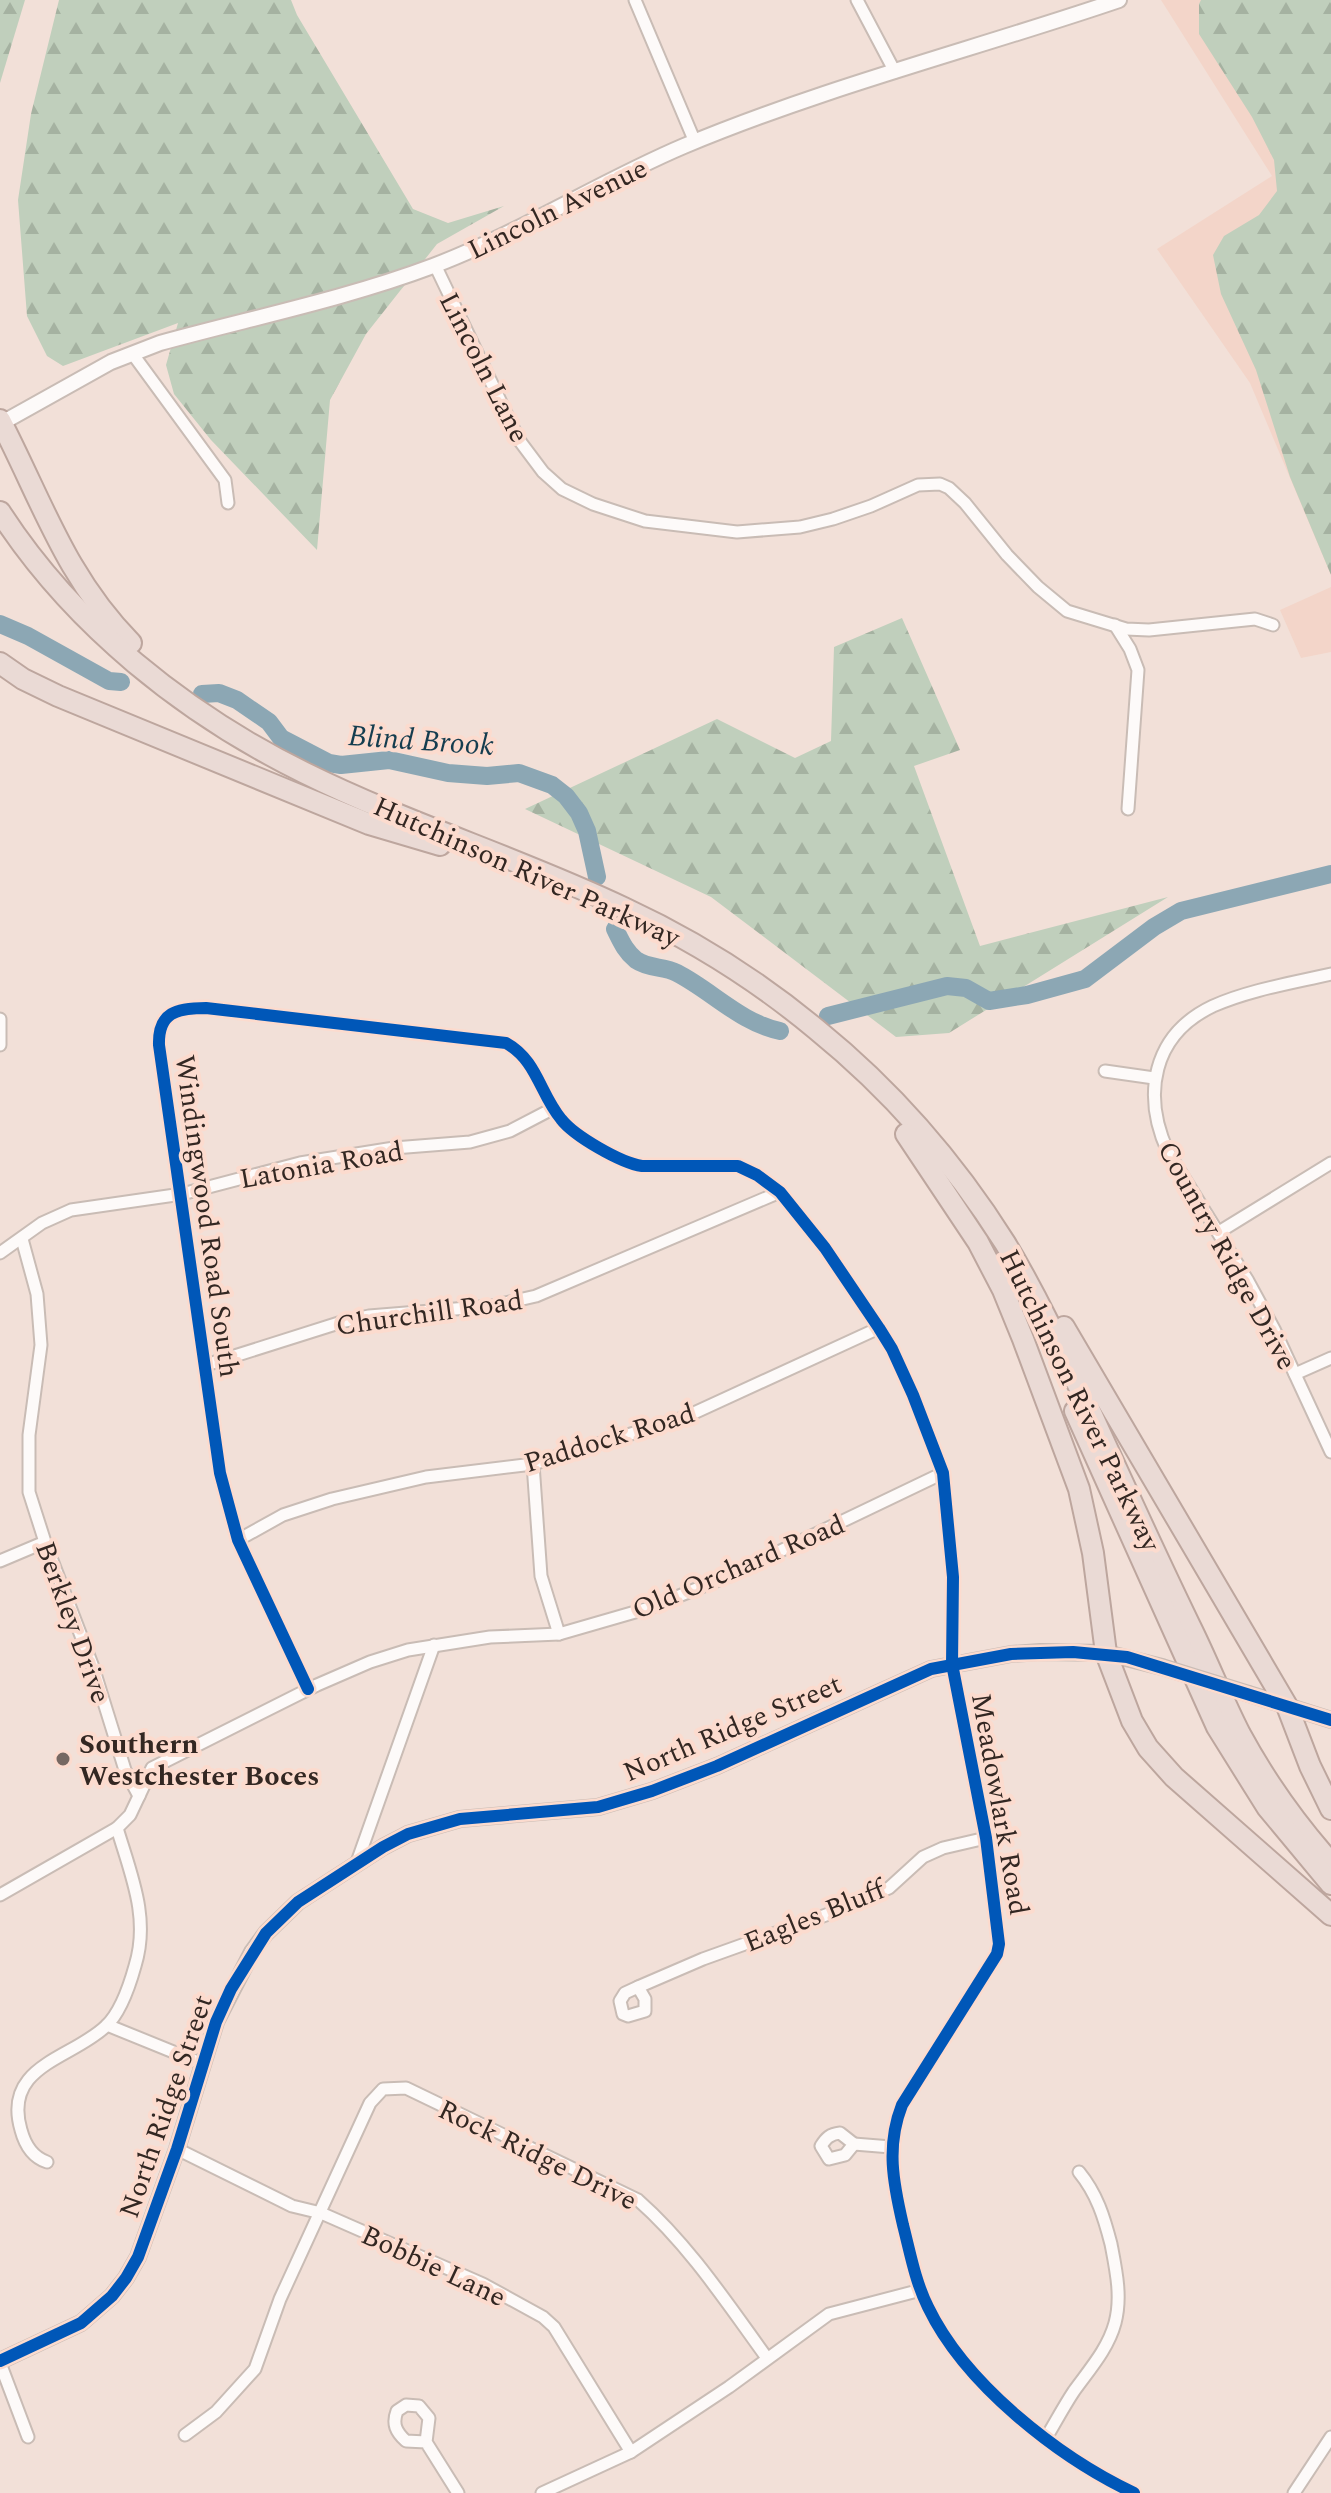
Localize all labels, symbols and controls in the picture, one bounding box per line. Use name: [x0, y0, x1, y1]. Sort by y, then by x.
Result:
street label: Lincoln Avenue: [460, 147, 655, 271]
street label: Lincoln Lane: [427, 285, 540, 451]
water label: Blind Brook: [346, 713, 495, 769]
street label: Hutchinson River Parkway: [366, 785, 688, 960]
street label: Windingwood Road South: [163, 1052, 250, 1380]
street label: Latonia Road: [236, 1130, 406, 1201]
street label: Country Ridge Drive: [1146, 1133, 1308, 1378]
street label: Hutchinson River Parkway: [988, 1242, 1172, 1561]
street label: Churchill Road: [333, 1279, 525, 1348]
street label: Paddock Road: [519, 1392, 700, 1485]
street label: Old Orchard Road: [626, 1503, 852, 1632]
street label: Berkley Drive: [23, 1536, 122, 1710]
street label: North Ridge Street: [617, 1663, 849, 1794]
street label: Meadowlark Road: [959, 1690, 1040, 1919]
place label: Southern Westchester Boces: [79, 1723, 320, 1798]
marker: Southern Westchester Boces: [54, 1750, 72, 1768]
street label: Eagles Bluff: [737, 1868, 893, 1964]
street label: North Ridge Street: [108, 1989, 225, 2224]
street label: Rock Ridge Drive: [430, 2088, 644, 2222]
street label: Bobbie Lane: [354, 2214, 513, 2319]

